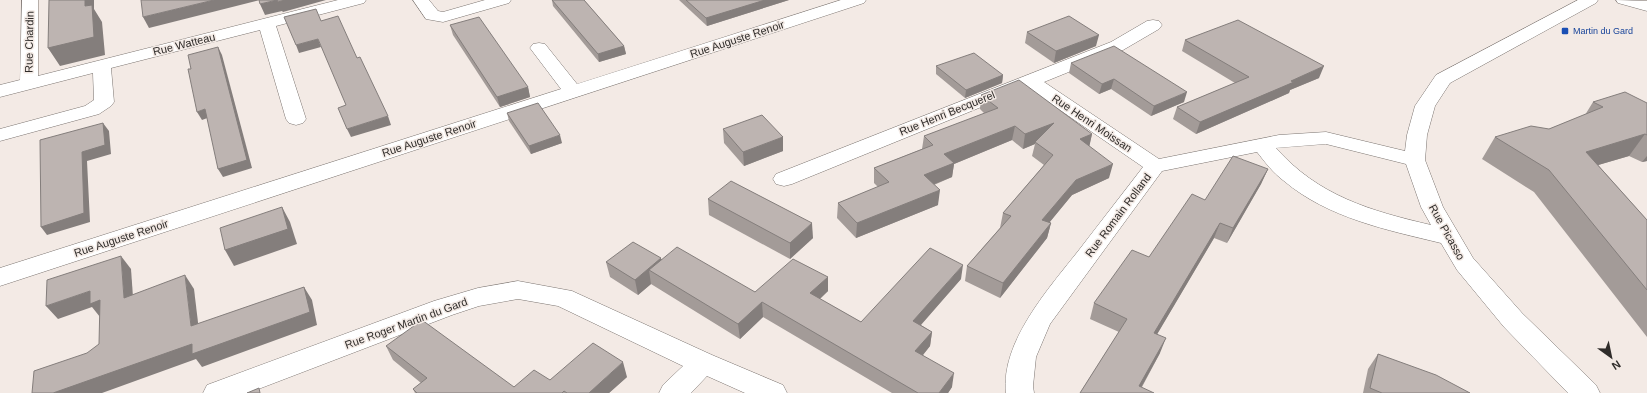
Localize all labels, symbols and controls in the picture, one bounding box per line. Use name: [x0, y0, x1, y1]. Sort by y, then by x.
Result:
street label: Rue Chardin: [22, 11, 36, 73]
street label: Rue Auguste Renoir: [688, 18, 786, 60]
marker: Martin du Gard: [1560, 26, 1570, 36]
place label: Martin du Gard: [1573, 26, 1633, 36]
street label: Rue Watteau: [152, 30, 216, 58]
street label: Rue Henri Becquerel: [897, 88, 997, 138]
street label: Rue Henri Moissan: [1050, 92, 1134, 154]
street label: Rue Auguste Renoir: [380, 117, 478, 159]
street label: Rue Romain Rolland: [1083, 171, 1153, 259]
street label: Rue Picasso: [1427, 202, 1467, 262]
street label: Rue Auguste Renoir: [72, 217, 170, 259]
street label: Rue Roger Martin du Gard: [343, 295, 469, 351]
north arrow: [1591, 337, 1631, 377]
text: N: [1610, 358, 1623, 373]

